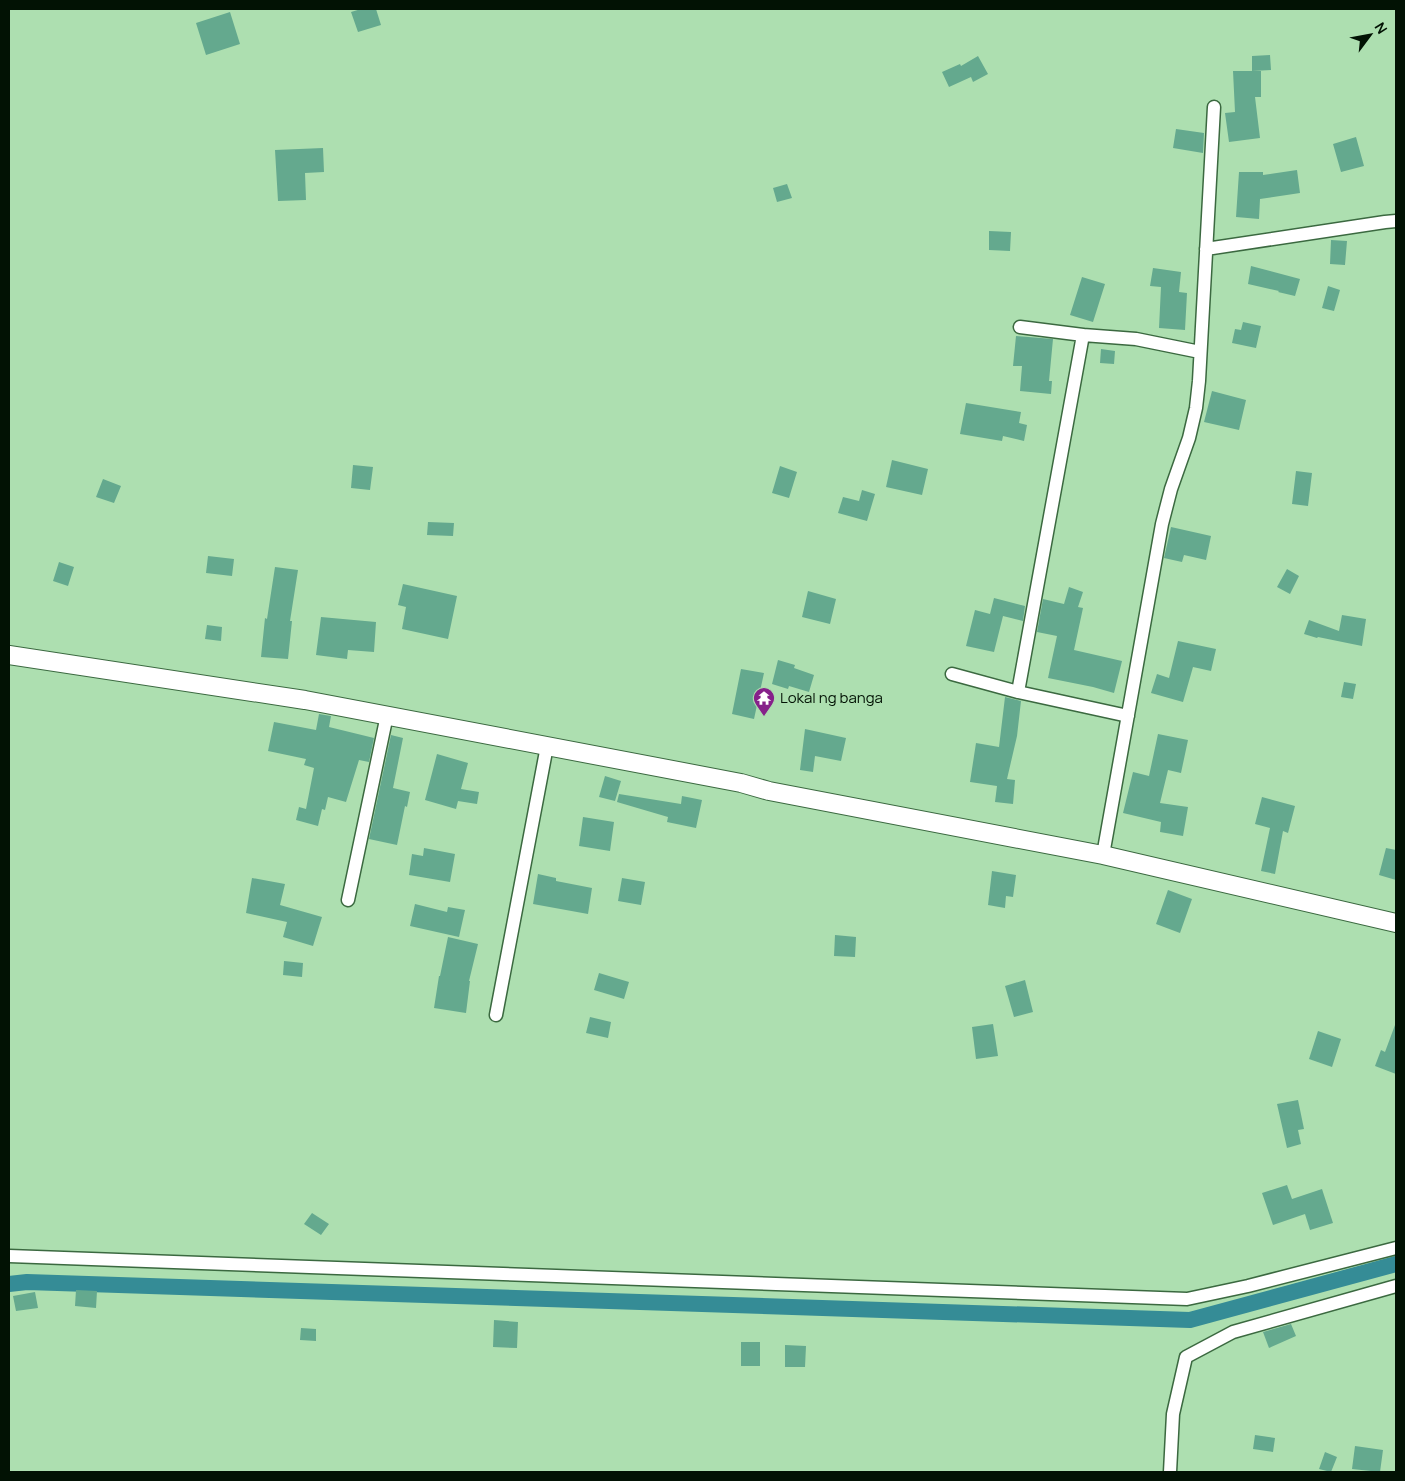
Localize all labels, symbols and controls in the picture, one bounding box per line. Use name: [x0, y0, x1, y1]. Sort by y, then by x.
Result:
north arrow: [1345, 10, 1395, 60]
text: N: [1371, 19, 1392, 37]
temple icon: Lokal ng banga: [752, 686, 776, 717]
place label: Lokal ng banga: [780, 687, 883, 708]

